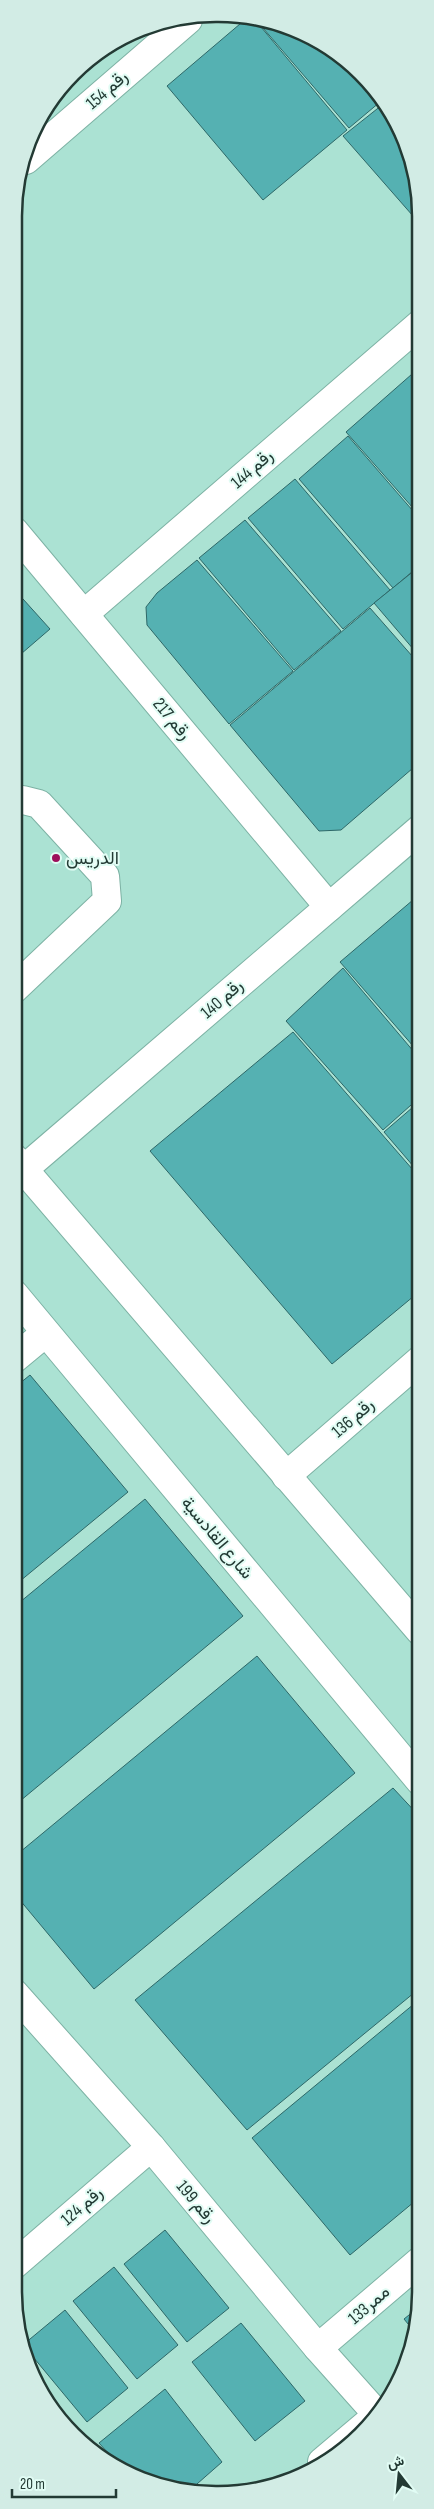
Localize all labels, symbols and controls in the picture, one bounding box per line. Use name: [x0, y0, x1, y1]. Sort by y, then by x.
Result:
street label: رقم 154: [82, 66, 133, 115]
street label: رقم 144: [227, 445, 278, 494]
street label: رقم 217: [148, 694, 196, 745]
place label: الدريس: [66, 848, 119, 869]
marker: الدريس: [50, 852, 62, 864]
street label: رقم 140: [197, 975, 248, 1024]
street label: رقم 136: [328, 1394, 379, 1443]
street label: شارع القادسية: [176, 1493, 257, 1584]
street label: رقم 199: [171, 2176, 220, 2228]
street label: رقم 124: [57, 2182, 108, 2231]
street label: ممر133: [344, 2281, 394, 2329]
north arrow: [374, 2449, 424, 2499]
text: ش: [385, 2451, 406, 2472]
scale bar: [12, 2466, 116, 2498]
text: 20 m: [20, 2475, 45, 2494]

